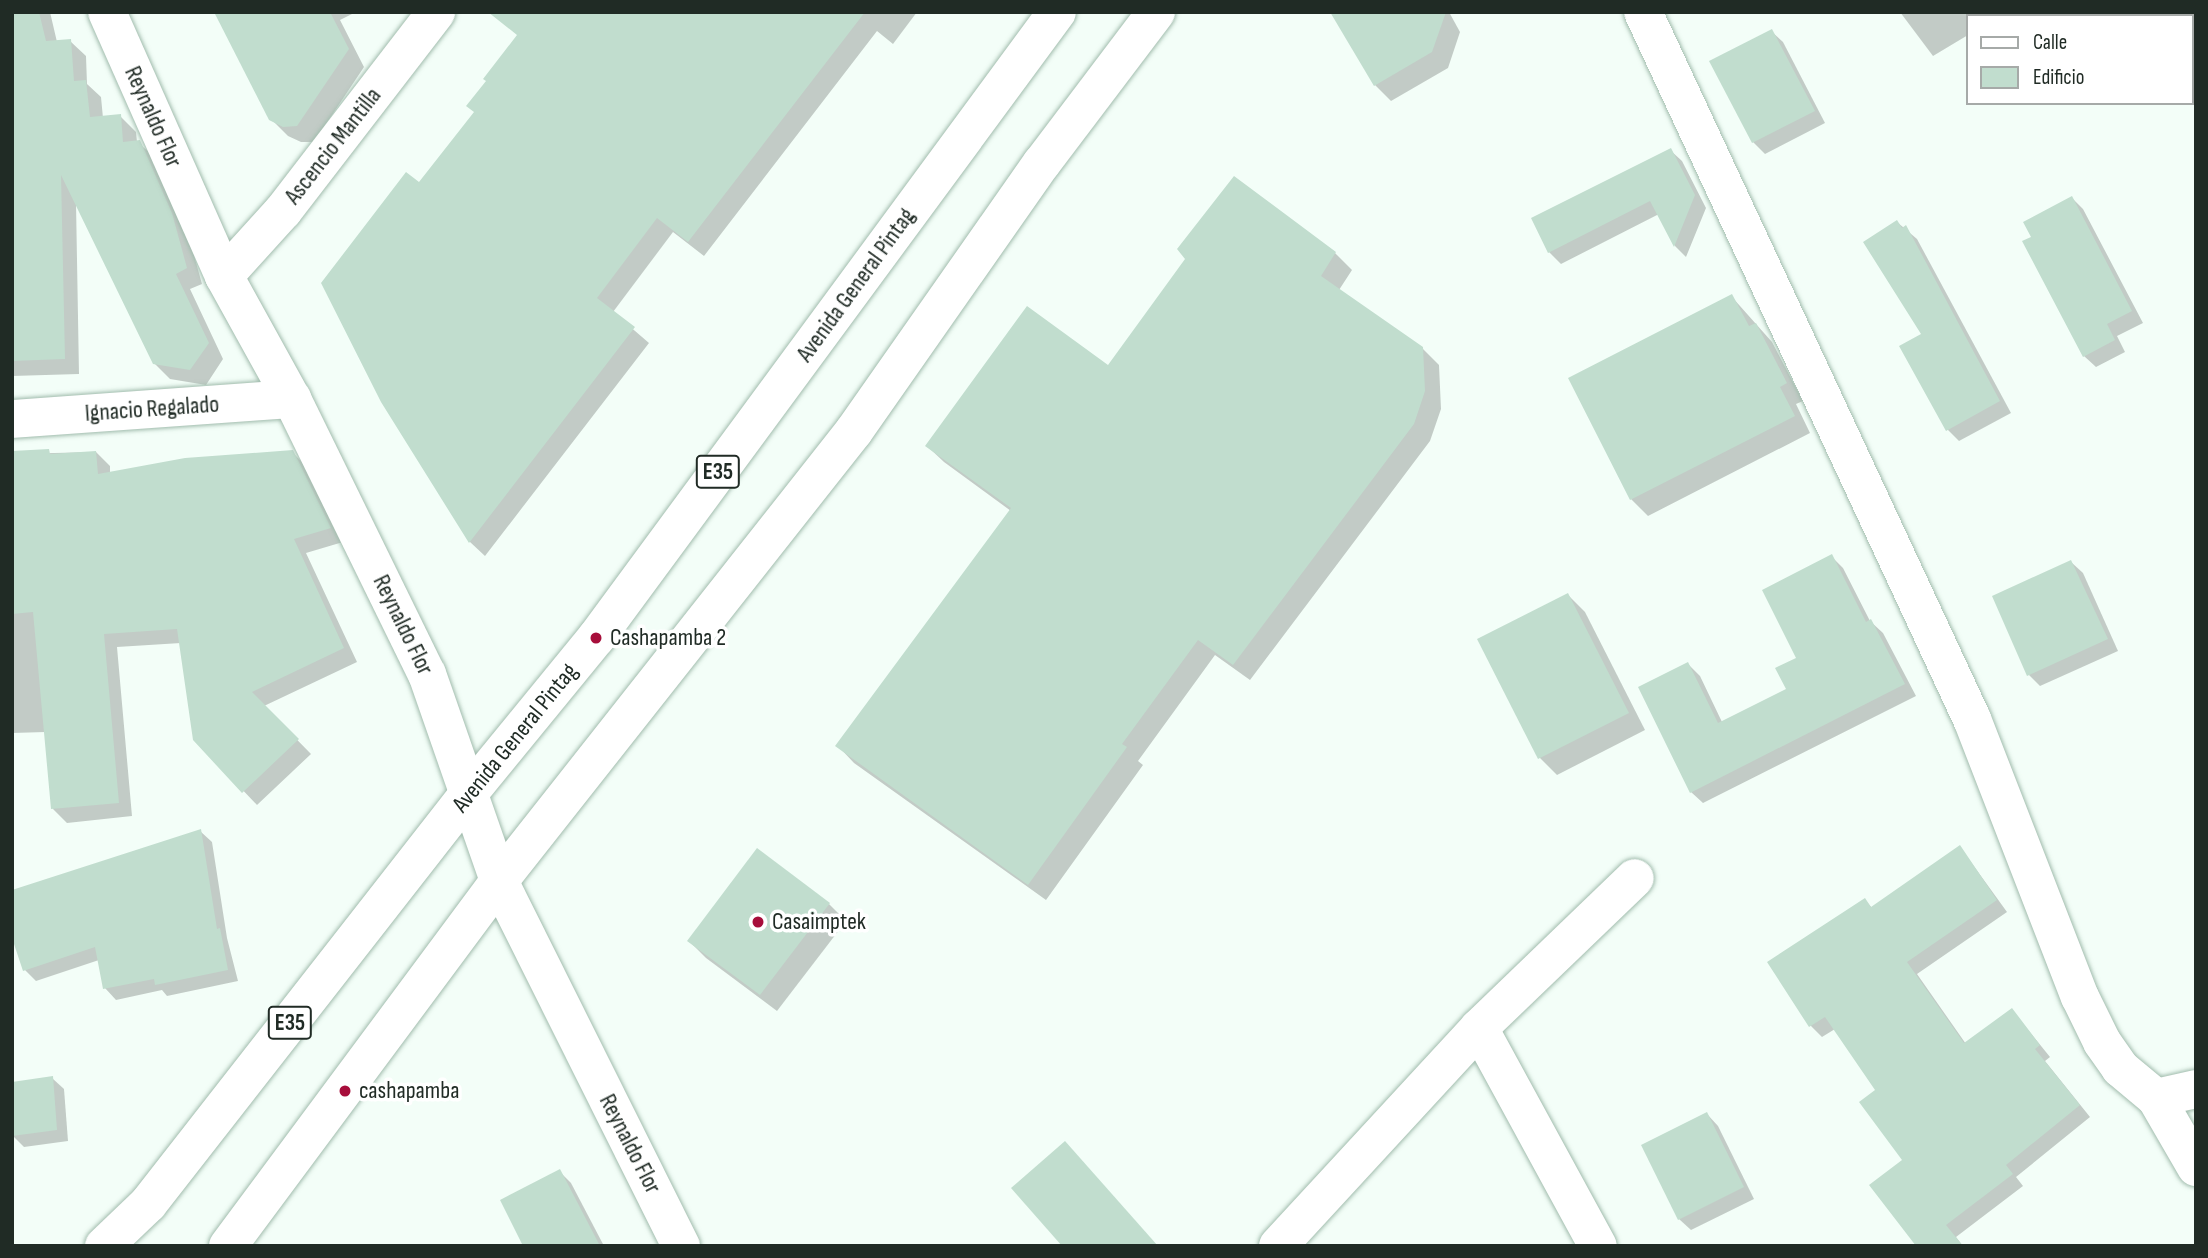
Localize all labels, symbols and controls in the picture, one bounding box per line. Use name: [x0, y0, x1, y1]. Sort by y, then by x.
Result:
legend: [1966, 14, 2194, 105]
text: Calle: [2033, 30, 2067, 55]
street label: Reynaldo Flor: [118, 62, 188, 172]
text: Edificio: [2033, 65, 2084, 90]
street label: Ascencio Mantilla: [279, 82, 387, 210]
street label: Avenida General Pintag: [791, 202, 921, 368]
street label: Ignacio Regalado: [84, 390, 220, 428]
road number: E35: [695, 452, 741, 492]
street label: Reynaldo Flor: [366, 570, 440, 680]
place label: Cashapamba 2: [610, 624, 726, 652]
marker: Cashapamba 2: [588, 630, 604, 646]
street label: Avenida General Pintag: [446, 658, 584, 818]
place label: Casaimptek: [772, 908, 866, 936]
marker: Casaimptek: [750, 914, 766, 930]
road number: E35: [267, 1004, 313, 1042]
place label: cashapamba: [359, 1077, 459, 1105]
marker: cashapamba: [337, 1083, 353, 1099]
street label: Reynaldo Flor: [593, 1089, 667, 1199]

